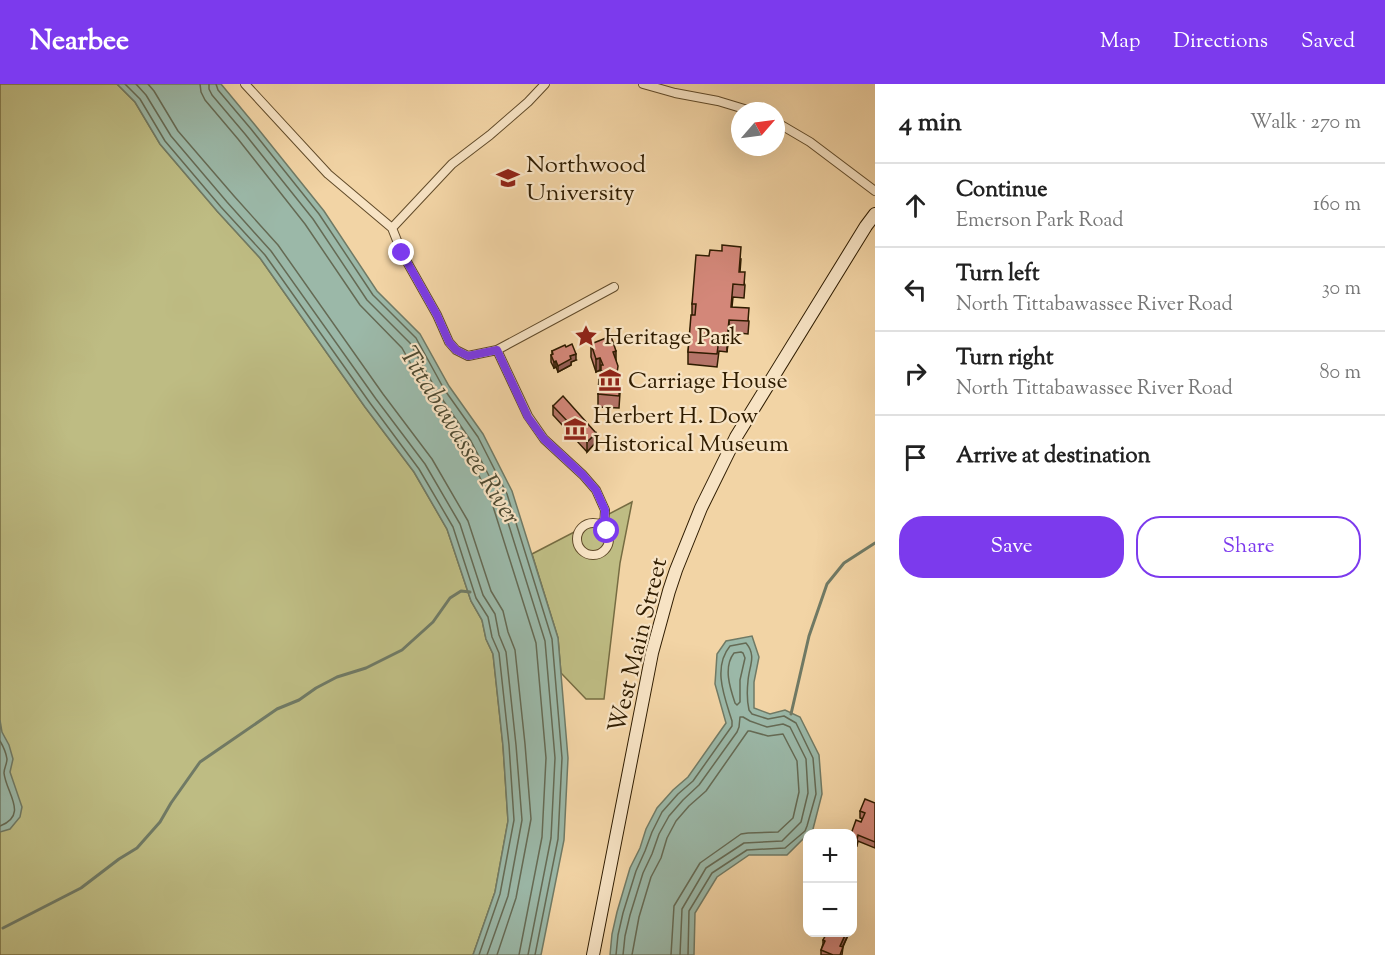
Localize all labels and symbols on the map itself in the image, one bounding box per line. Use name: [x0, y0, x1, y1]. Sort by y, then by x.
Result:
north arrow: [731, 102, 785, 156]
place label: Northwood University: [526, 149, 647, 211]
school or university icon: Northwood University: [495, 165, 521, 191]
route end: [388, 239, 414, 265]
place label: Heritage Park: [604, 321, 743, 355]
place icon: Heritage Park: [573, 323, 599, 349]
water label: Tittabawassee River: [389, 340, 529, 533]
place label: Carriage House: [628, 365, 788, 399]
museum icon: Carriage House: [597, 367, 623, 393]
place label: Herbert H. Dow Historical Museum: [593, 400, 789, 462]
museum icon: Herbert H. Dow Historical Museum: [562, 416, 588, 442]
route start: [593, 517, 619, 543]
street label: West Main Street: [601, 554, 677, 737]

